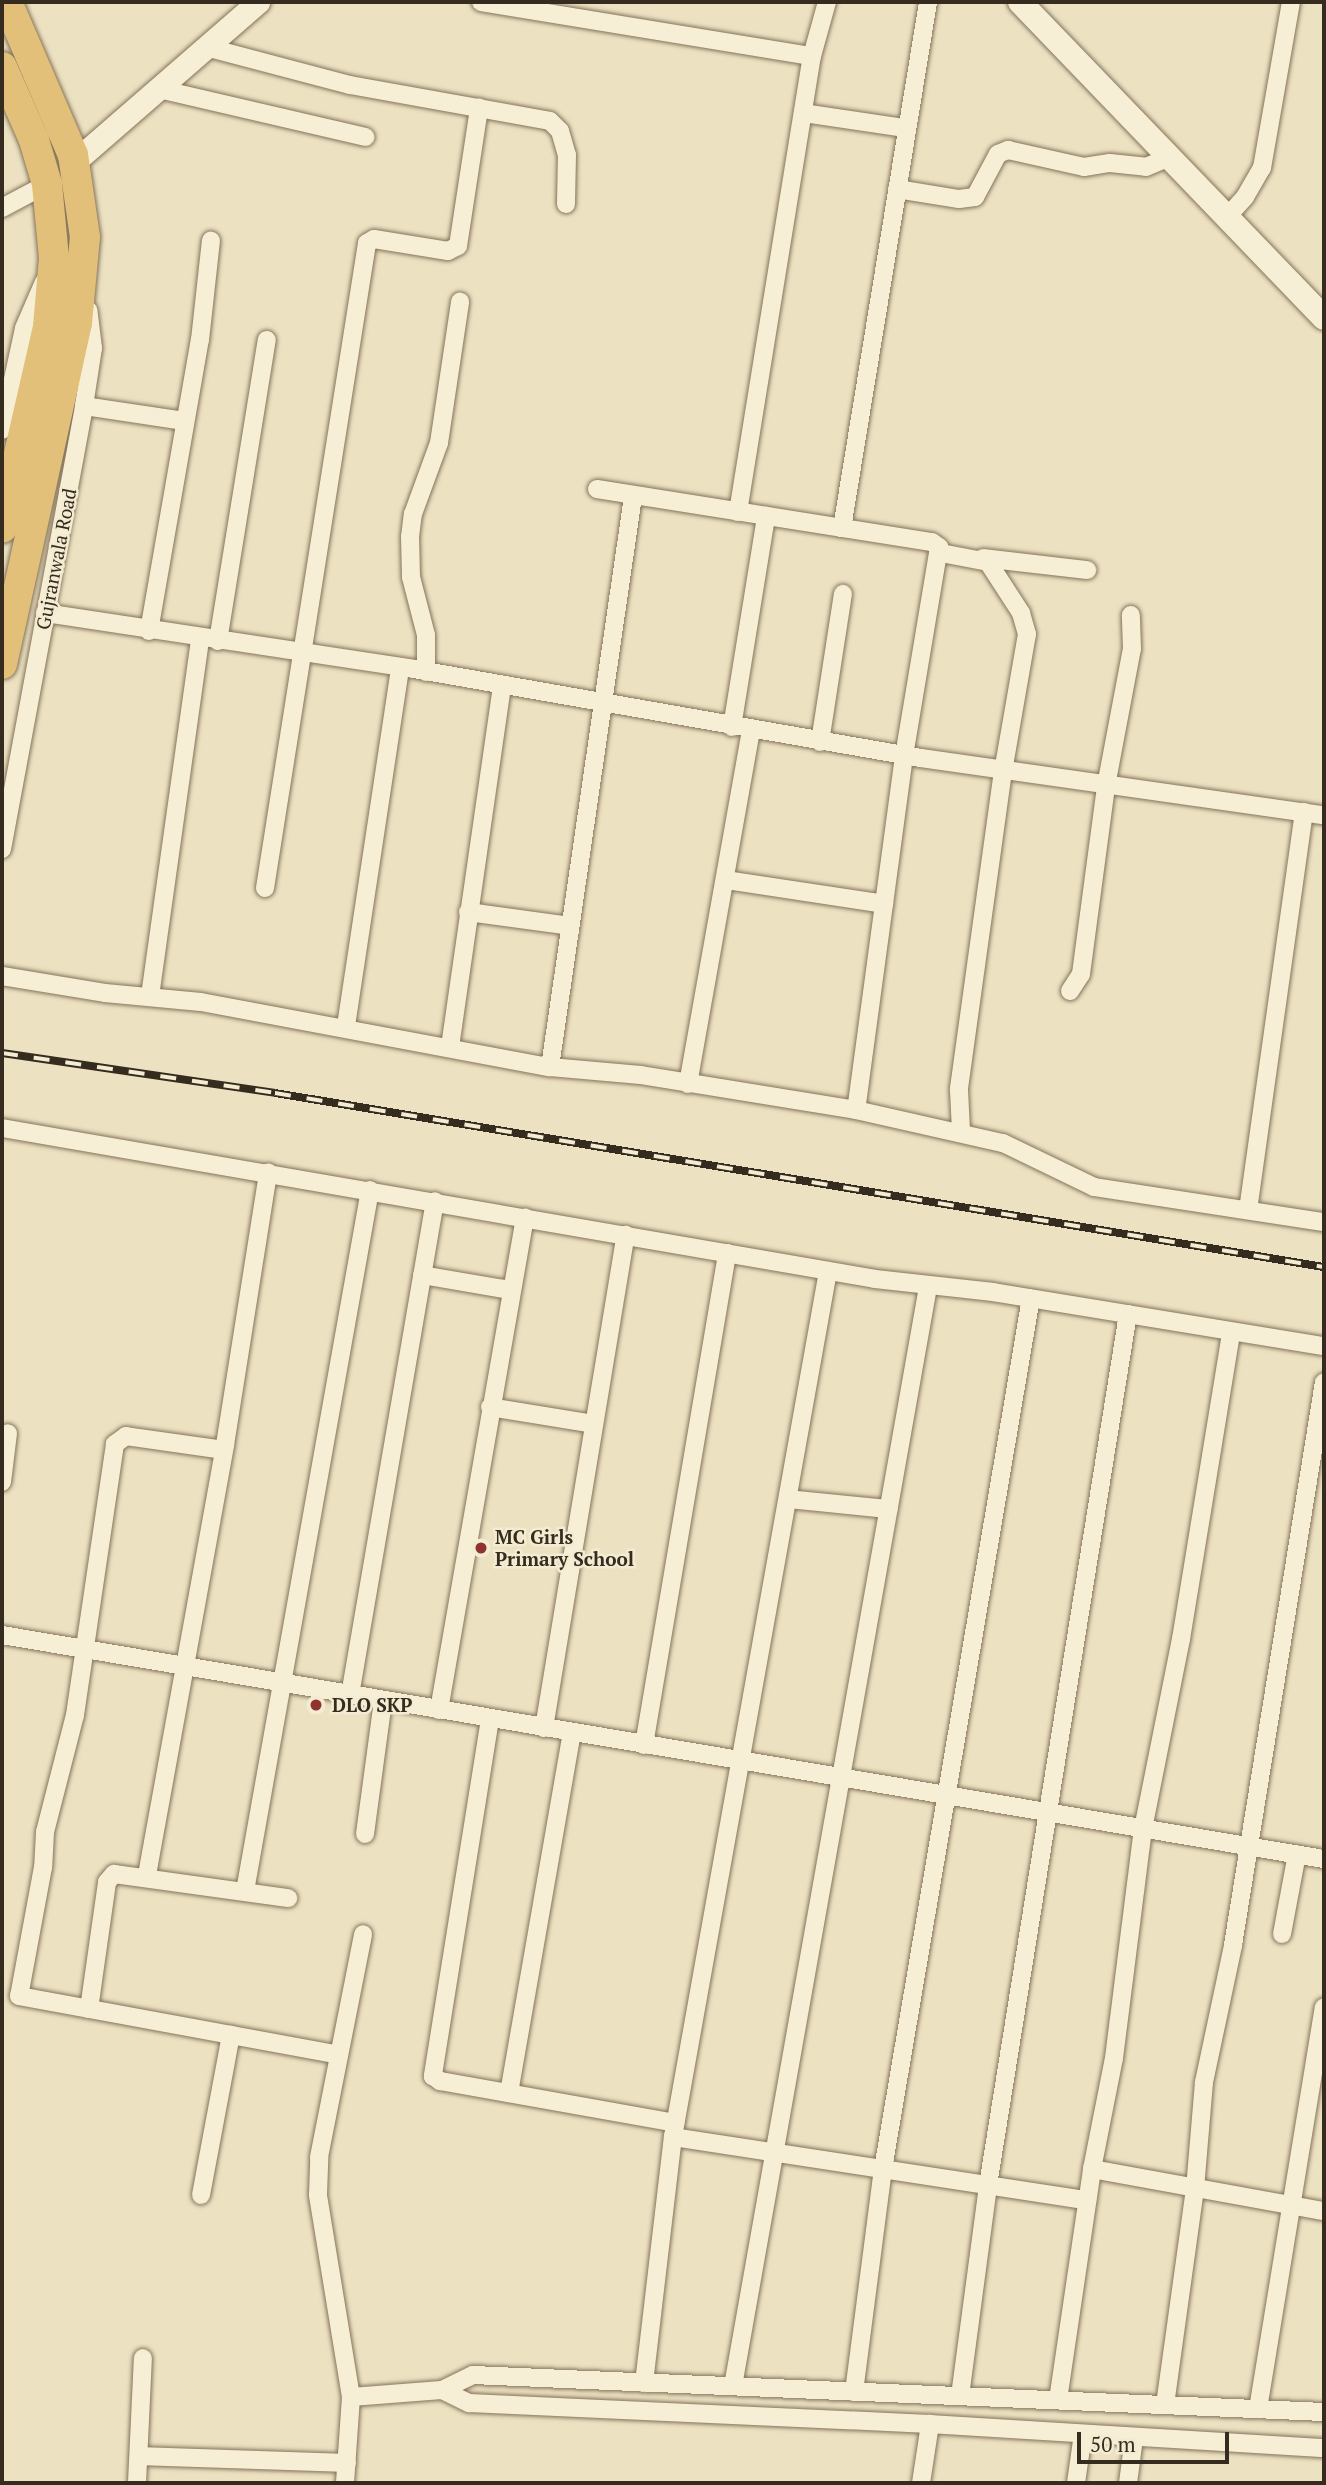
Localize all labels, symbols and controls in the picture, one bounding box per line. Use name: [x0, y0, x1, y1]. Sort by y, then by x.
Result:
street label: Gujranwala Road: [31, 486, 81, 632]
place label: MC Girls Primary School: [495, 1526, 634, 1570]
marker: MC Girls Primary School: [473, 1540, 489, 1556]
place label: DLO SKP: [332, 1694, 412, 1716]
marker: DLO SKP: [306, 1695, 326, 1715]
scale bar: [1081, 2418, 1233, 2462]
text: 50 m: [1090, 2430, 1136, 2458]

